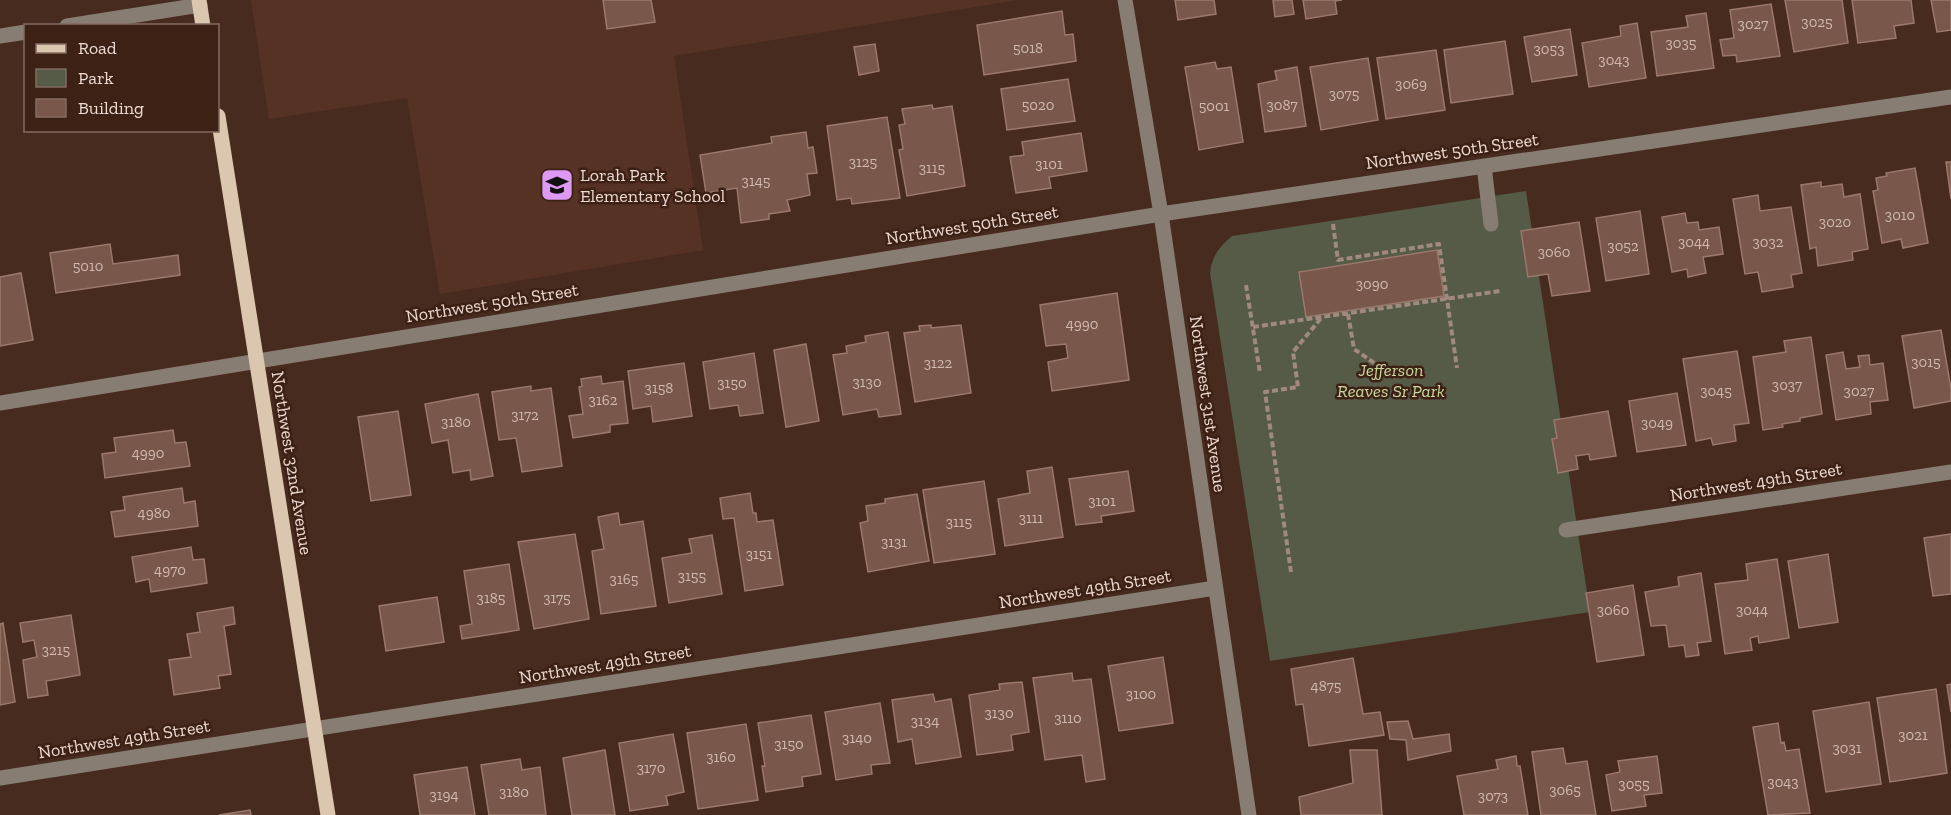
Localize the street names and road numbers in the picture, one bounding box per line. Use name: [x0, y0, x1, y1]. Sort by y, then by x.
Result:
street label: Northwest 50th Street: [1364, 128, 1540, 174]
street label: Northwest 50th Street: [884, 200, 1060, 250]
street label: Northwest 50th Street: [404, 278, 580, 328]
street label: Northwest 31st Avenue: [1185, 314, 1231, 494]
street label: Northwest 32nd Avenue: [267, 370, 317, 556]
street label: Northwest 49th Street: [1668, 457, 1844, 506]
street label: Northwest 49th Street: [997, 564, 1173, 613]
street label: Northwest 49th Street: [517, 639, 693, 688]
street label: Northwest 49th Street: [36, 714, 212, 763]

